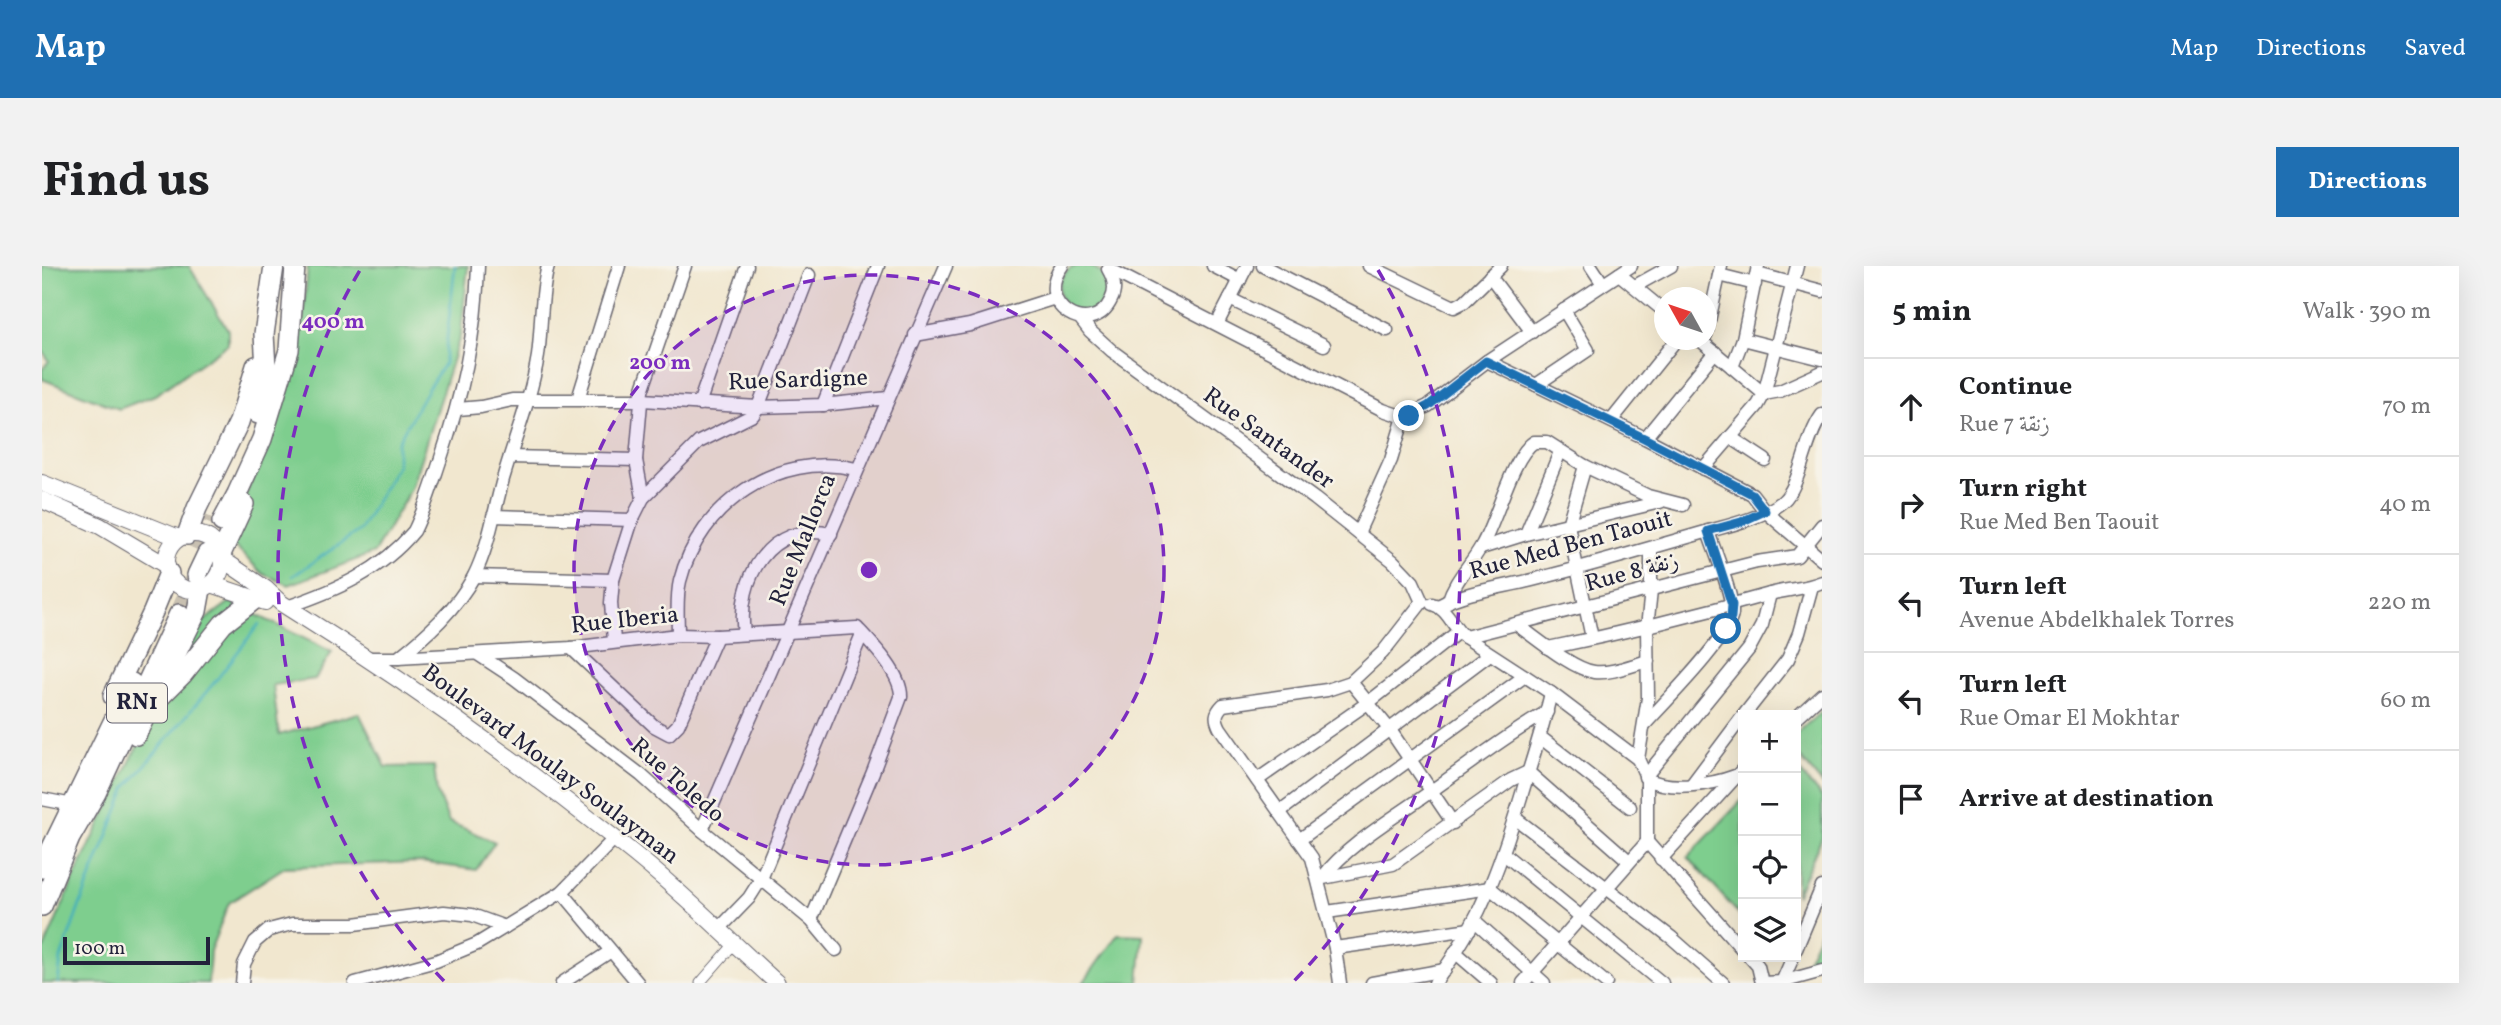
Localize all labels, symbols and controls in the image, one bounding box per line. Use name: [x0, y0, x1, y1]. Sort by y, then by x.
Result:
text: Map: [35, 26, 106, 72]
text: Map: [2170, 32, 2218, 66]
text: Directions: [2256, 32, 2366, 66]
text: Saved: [2404, 32, 2466, 66]
button: Directions: [2276, 147, 2459, 217]
text: Find us: [42, 148, 210, 217]
north arrow: [1654, 287, 1717, 350]
text: 5 min: [1892, 291, 1972, 333]
text: Walk · 390 m: [2302, 296, 2431, 328]
text: 400 m: [302, 308, 364, 337]
text: 200 m: [629, 349, 691, 378]
street label: Rue Sardigne: [727, 362, 869, 400]
text: Continue: [1959, 369, 2072, 405]
street label: Rue Santander: [1195, 380, 1341, 498]
icon: ahead: [1892, 388, 1930, 426]
text: 70 m: [2382, 391, 2431, 423]
route end: [1393, 400, 1424, 431]
text: Rue 7 زنقة: [1959, 409, 2050, 441]
street label: Rue Mallorca: [762, 469, 846, 611]
text: Turn right: [1959, 471, 2087, 507]
icon: right: [1892, 486, 1930, 524]
text: 40 m: [2379, 489, 2431, 521]
street label: Rue Med Ben Taouit: [1466, 503, 1676, 589]
text: Rue Med Ben Taouit: [1959, 507, 2159, 539]
street label: Rue 8 زنقة: [1582, 544, 1682, 602]
centre of rings: [857, 558, 881, 582]
text: Turn left: [1959, 569, 2067, 605]
icon: left: [1892, 584, 1930, 622]
text: 220 m: [2368, 587, 2431, 619]
street label: Rue Iberia: [569, 598, 681, 644]
text: Avenue Abdelkhalek Torres: [1959, 605, 2234, 637]
route start: [1710, 613, 1741, 644]
street label: Boulevard Moulay Soulayman: [414, 657, 686, 873]
text: Turn left: [1959, 667, 2067, 703]
icon: left: [1892, 682, 1930, 720]
road number: RN1: [107, 684, 167, 723]
text: 60 m: [2381, 685, 2431, 717]
text: Rue Omar El Mokhtar: [1959, 703, 2180, 735]
map controls: [1738, 710, 1801, 962]
button: +: [1738, 710, 1801, 773]
street label: Rue Toledo: [622, 730, 732, 832]
button: −: [1738, 773, 1801, 836]
icon: arrive: [1892, 780, 1930, 818]
text: Arrive at destination: [1959, 781, 2214, 817]
button: locate: [1738, 836, 1801, 899]
button: layers: [1738, 899, 1801, 962]
scale bar: [63, 934, 210, 966]
text: 100 m: [74, 936, 125, 962]

